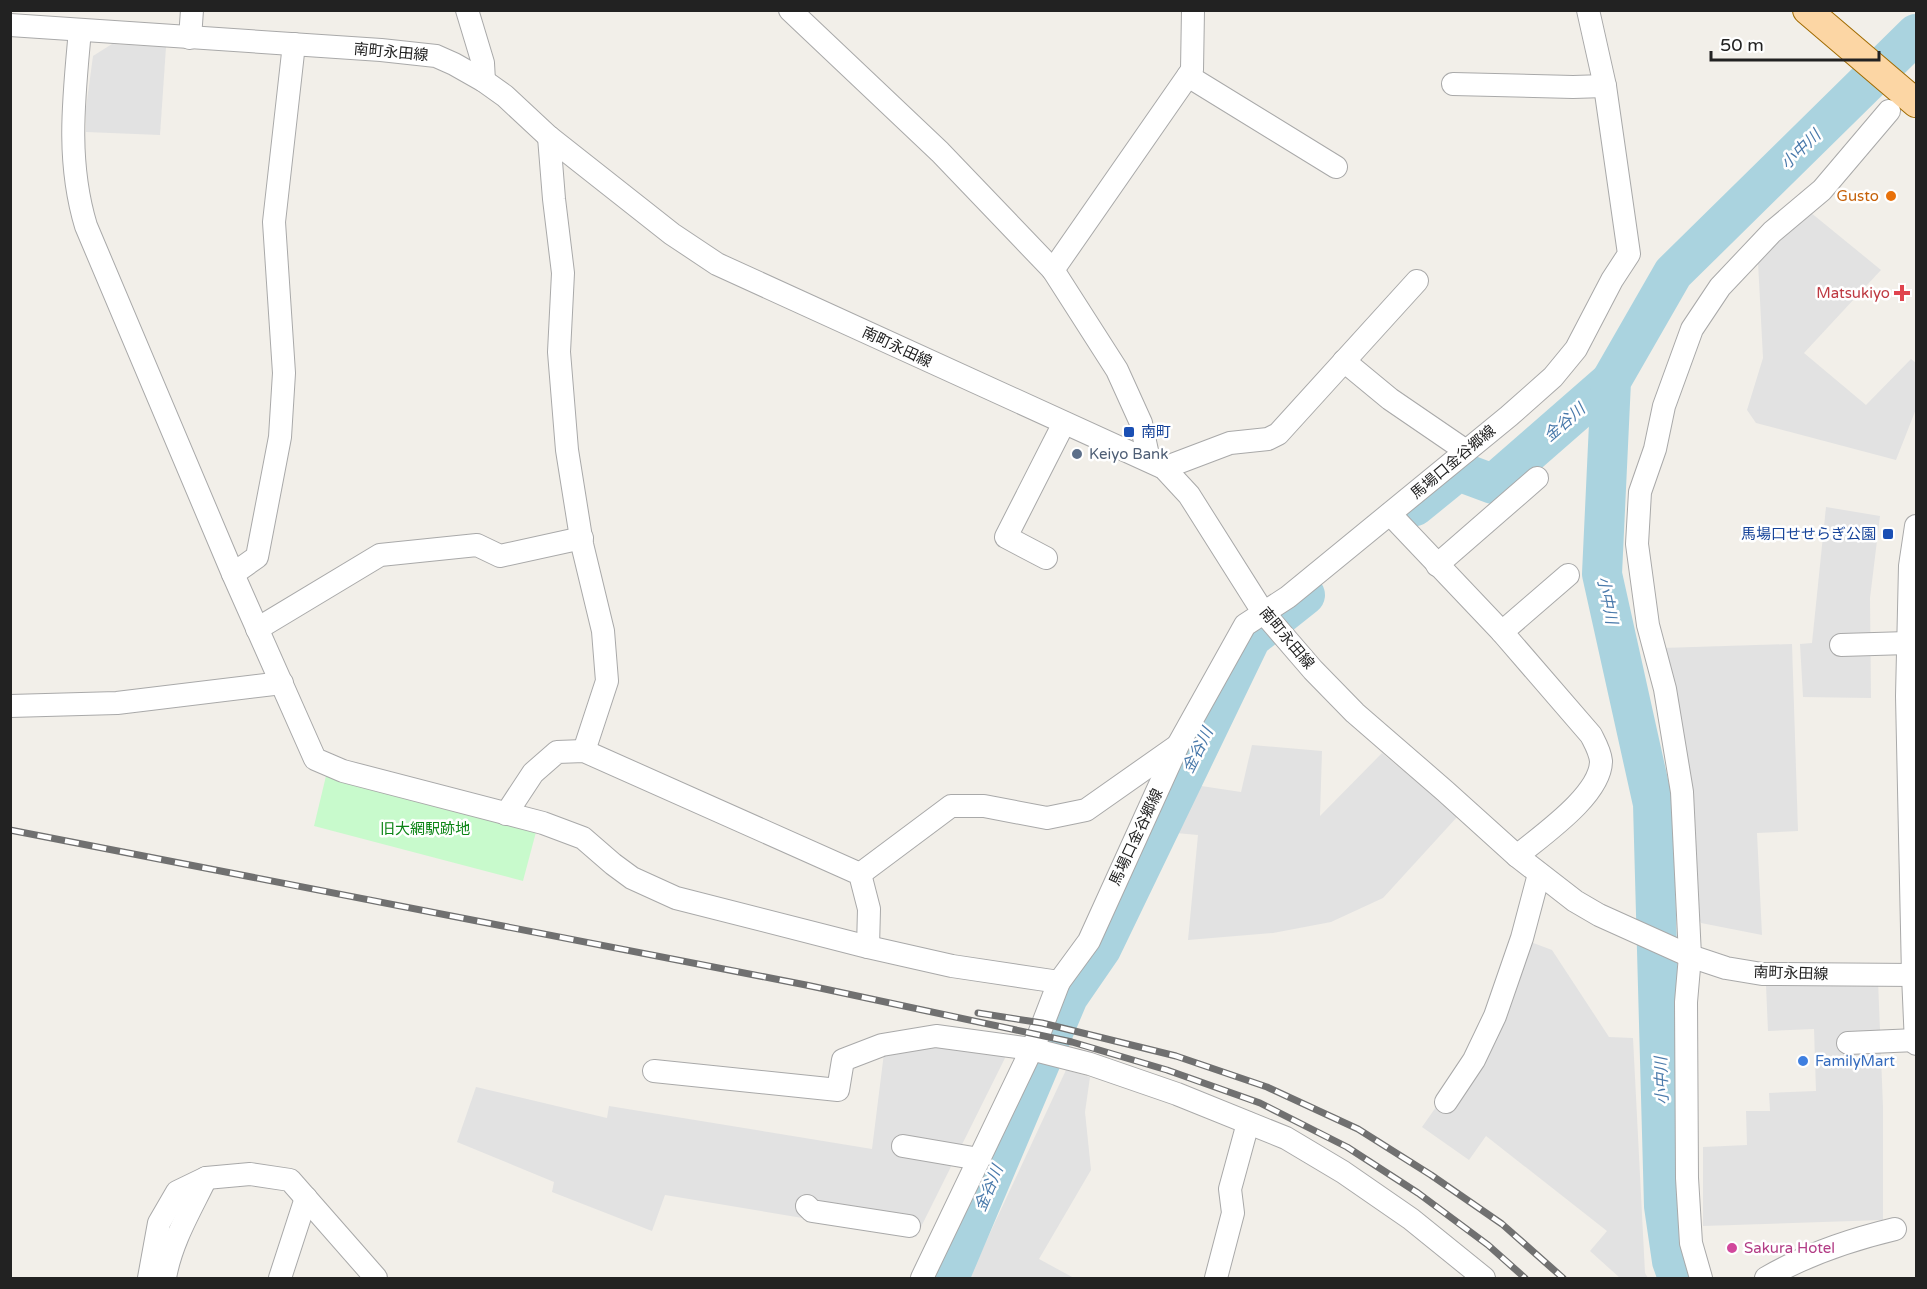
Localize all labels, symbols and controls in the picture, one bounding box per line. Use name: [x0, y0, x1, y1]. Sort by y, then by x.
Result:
scale bar: [1711, 24, 1879, 62]
text: 50 m: [1720, 34, 1764, 56]
street label: 南町永田線: [353, 40, 429, 64]
water label: 小中川: [1776, 124, 1826, 174]
place label: Gusto: [1837, 187, 1879, 205]
marker: Gusto: [1884, 189, 1898, 203]
place label: Matsukiyo: [1816, 284, 1890, 302]
marker: Matsukiyo: [1895, 286, 1909, 300]
street label: 南町永田線: [859, 323, 935, 371]
water label: 金谷川: [1540, 398, 1591, 446]
street label: 馬場口金谷郷線: [1407, 421, 1499, 503]
place label: 南町: [1141, 423, 1171, 441]
marker: 南町: [1122, 425, 1136, 439]
place label: Keiyo Bank: [1089, 445, 1168, 463]
marker: Keiyo Bank: [1070, 447, 1084, 461]
place label: 馬場口せせらぎ公園: [1741, 525, 1876, 543]
marker: 馬場口せせらぎ公園: [1881, 527, 1895, 541]
water label: 小中川: [1593, 575, 1622, 628]
street label: 南町永田線: [1256, 603, 1318, 673]
water label: 金谷川: [1178, 723, 1218, 776]
street label: 馬場口金谷郷線: [1106, 786, 1166, 888]
park label: 旧大網駅跡地: [380, 820, 470, 838]
street label: 南町永田線: [1753, 963, 1829, 983]
place label: FamilyMart: [1815, 1052, 1895, 1070]
marker: FamilyMart: [1796, 1054, 1810, 1068]
water label: 小中川: [1651, 1055, 1673, 1105]
water label: 金谷川: [970, 1161, 1008, 1214]
place label: Sakura Hotel: [1744, 1239, 1835, 1257]
marker: Sakura Hotel: [1725, 1241, 1739, 1255]

